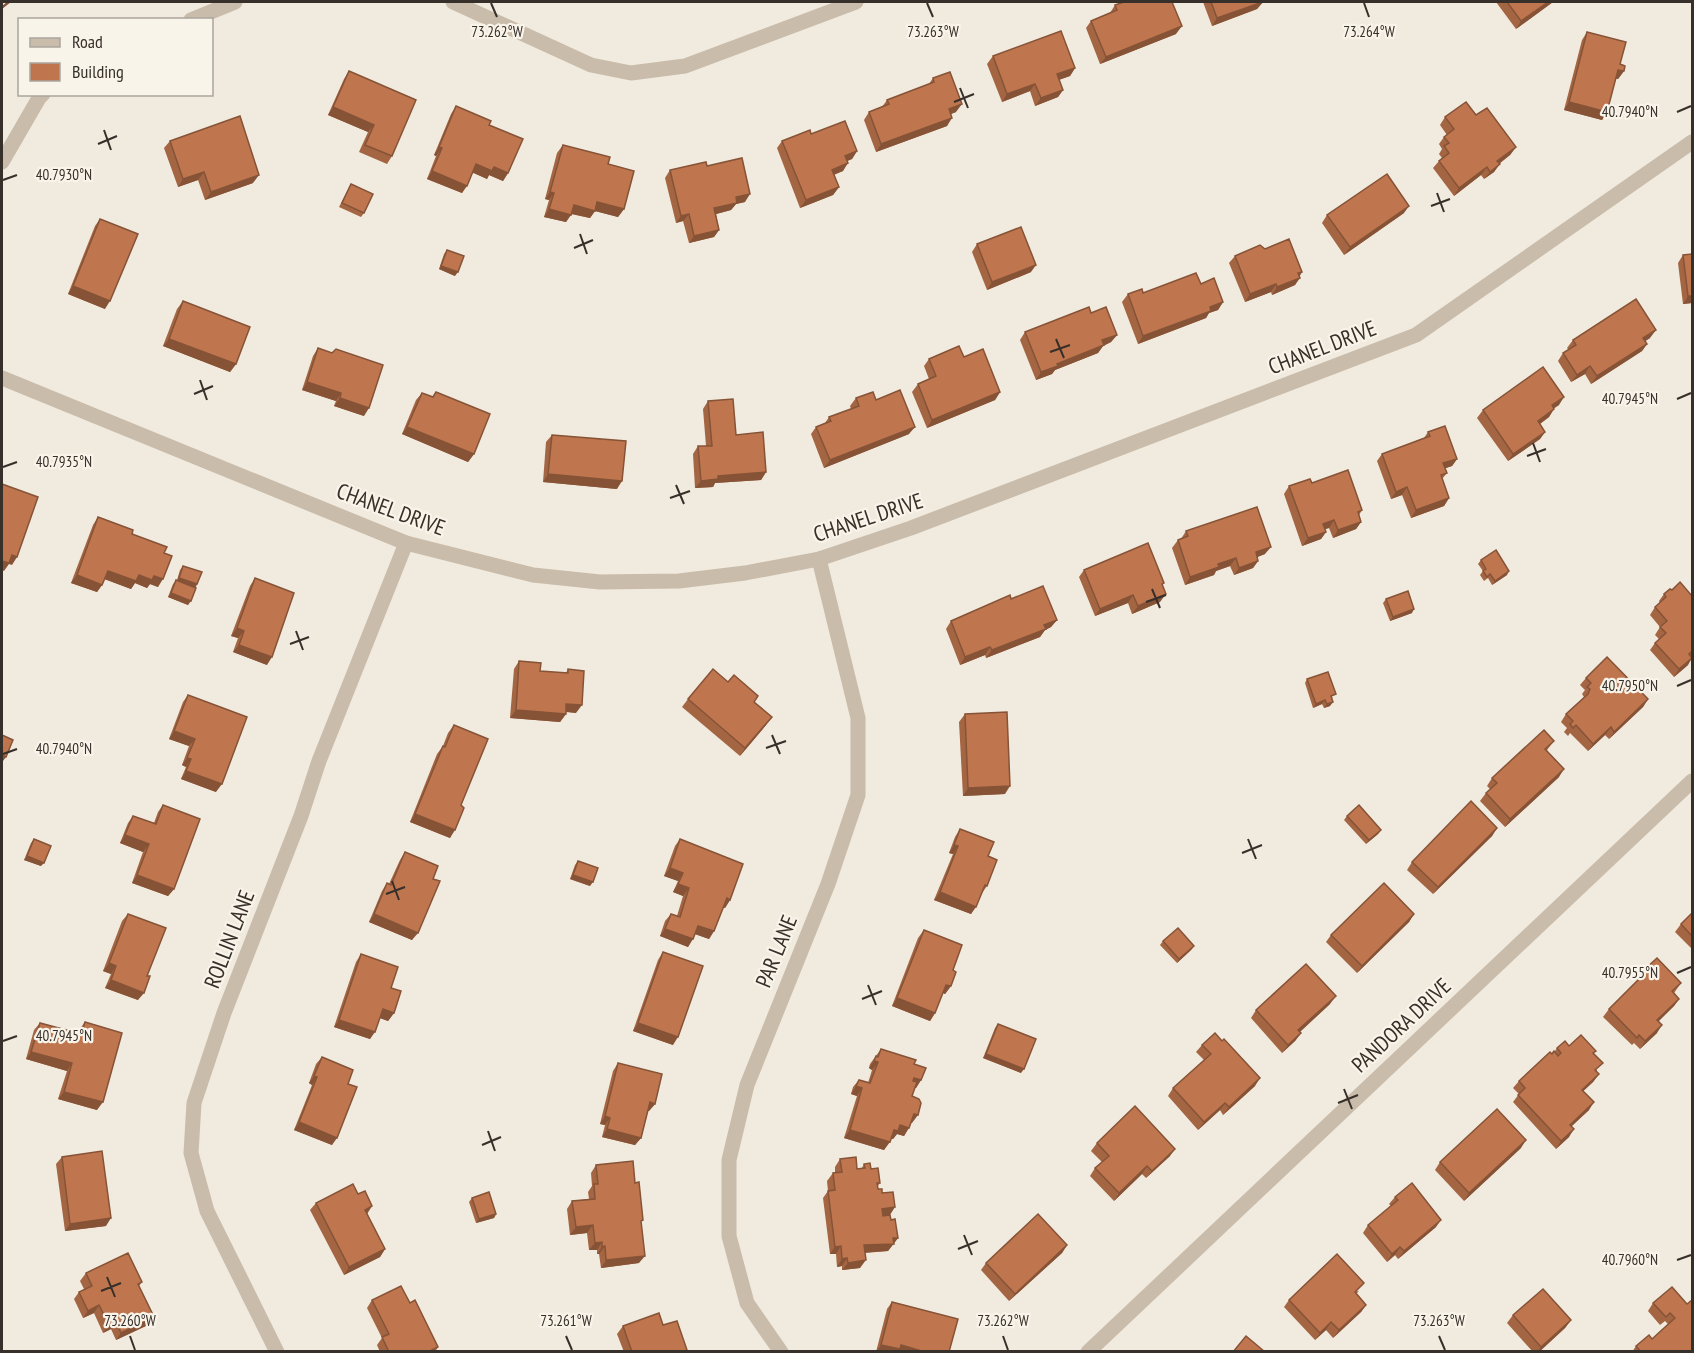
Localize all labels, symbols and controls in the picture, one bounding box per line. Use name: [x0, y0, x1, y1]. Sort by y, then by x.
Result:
legend: [18, 18, 213, 96]
text: 73.262°W: [471, 22, 523, 41]
text: 73.263°W: [907, 22, 959, 41]
text: 73.264°W: [1343, 22, 1395, 41]
text: Road: [72, 30, 103, 53]
text: Building: [72, 60, 124, 83]
text: 40.7940°N: [1602, 102, 1658, 121]
text: 40.7930°N: [36, 165, 92, 184]
street label: CHANEL DRIVE: [1264, 314, 1380, 380]
text: 40.7945°N: [1602, 389, 1658, 408]
text: 40.7935°N: [36, 452, 92, 471]
street label: CHANEL DRIVE: [333, 476, 449, 542]
street label: CHANEL DRIVE: [810, 486, 926, 548]
text: 40.7950°N: [1602, 676, 1658, 695]
text: 40.7940°N: [36, 739, 92, 758]
street label: ROLLIN LANE: [197, 886, 261, 992]
street label: PAR LANE: [749, 911, 803, 991]
text: 40.7955°N: [1602, 963, 1658, 982]
street label: PANDORA DRIVE: [1345, 972, 1457, 1078]
text: 40.7945°N: [36, 1026, 92, 1045]
text: 40.7960°N: [1602, 1250, 1658, 1269]
text: 73.260°W: [104, 1311, 156, 1330]
text: 73.261°W: [540, 1311, 592, 1330]
text: 73.262°W: [977, 1311, 1029, 1330]
text: 73.263°W: [1413, 1311, 1465, 1330]

